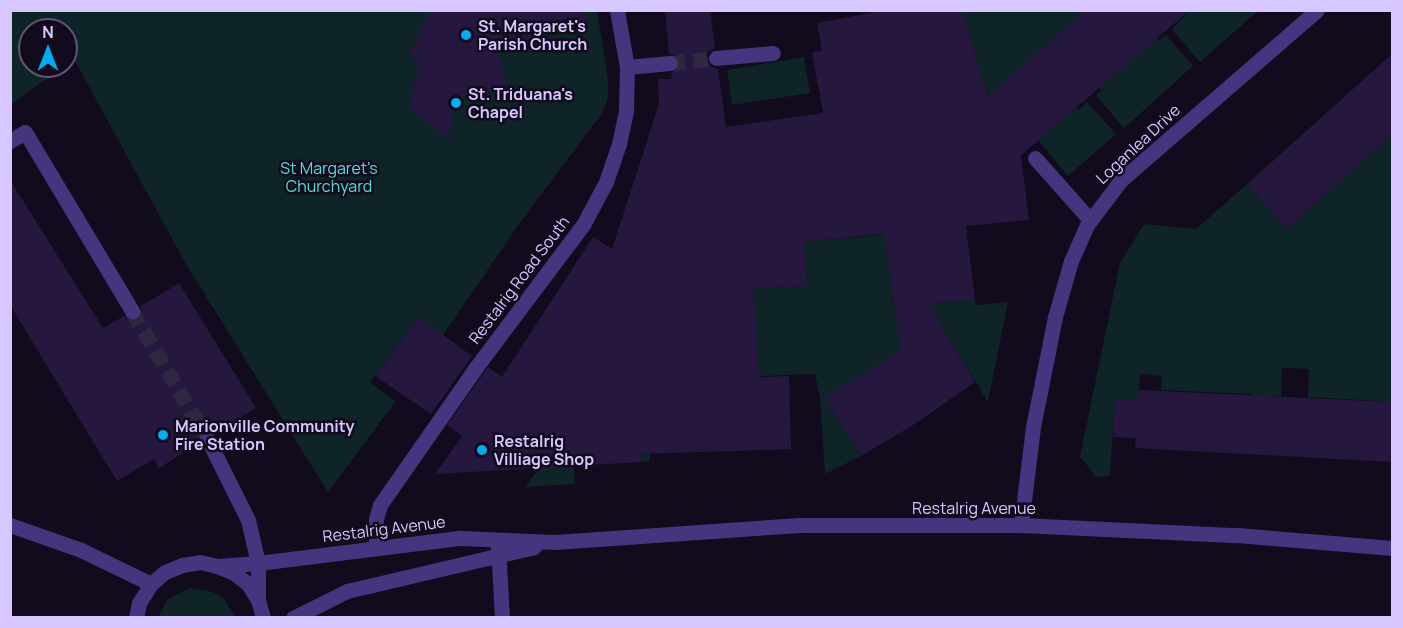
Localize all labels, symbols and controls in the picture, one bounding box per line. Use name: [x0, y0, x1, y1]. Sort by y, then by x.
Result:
place label: St. Margaret's Parish Church: [478, 16, 587, 54]
north arrow: [18, 18, 78, 78]
text: N: [42, 21, 54, 43]
marker: St. Margaret's Parish Church: [459, 28, 473, 42]
place label: St. Triduana's Chapel: [468, 84, 573, 122]
marker: St. Triduana's Chapel: [449, 96, 463, 110]
street label: Loganlea Drive: [1092, 100, 1184, 188]
park label: St Margaret's Churchyard: [280, 158, 378, 196]
street label: Restalrig Road South: [465, 212, 573, 348]
place label: Marionville Community Fire Station: [175, 416, 354, 454]
marker: Marionville Community Fire Station: [156, 428, 170, 442]
place label: Restalrig Villiage Shop: [494, 431, 594, 469]
marker: Restalrig Villiage Shop: [475, 443, 489, 457]
street label: Restalrig Avenue: [912, 498, 1036, 518]
street label: Restalrig Avenue: [321, 512, 447, 546]

